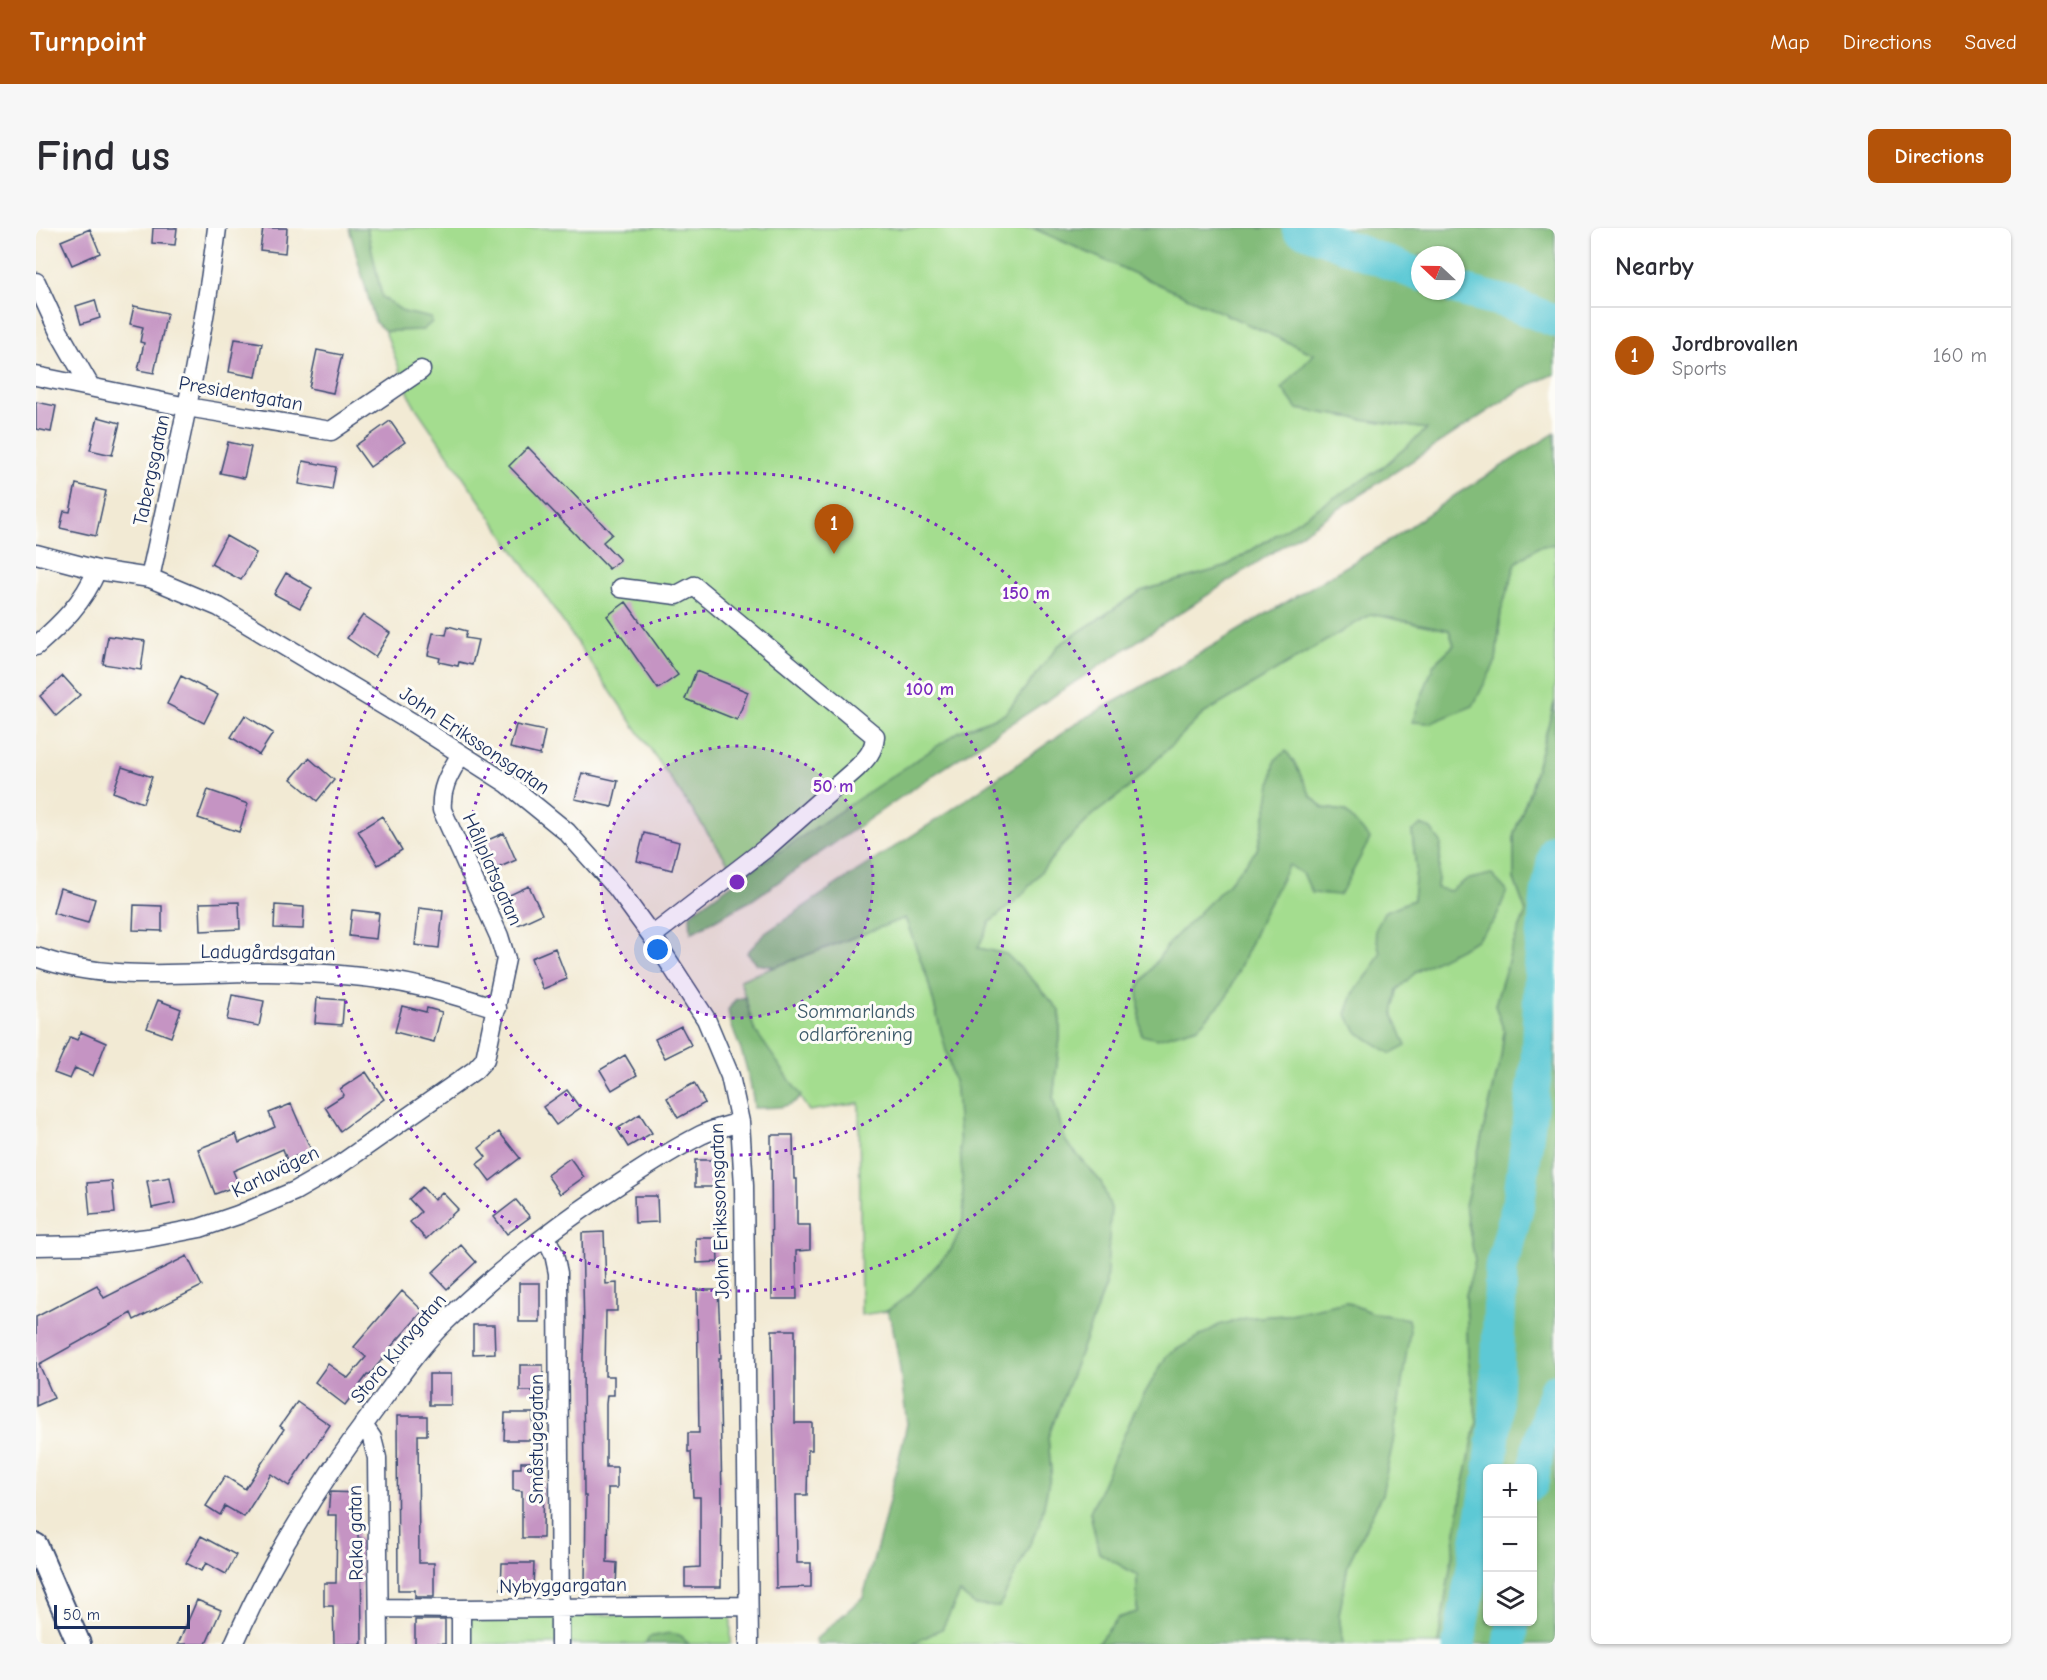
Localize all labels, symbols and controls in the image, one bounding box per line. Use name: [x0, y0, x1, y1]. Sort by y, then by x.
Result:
text: Turnpoint: [30, 26, 146, 58]
text: Map: [1770, 30, 1810, 54]
text: Directions: [1843, 30, 1932, 54]
text: Saved: [1965, 30, 2017, 54]
button: Directions: [1868, 129, 2011, 183]
text: Find us: [36, 132, 170, 181]
north arrow: [1411, 246, 1465, 300]
text: Nearby: [1615, 252, 1694, 282]
text: Jordbrovallen: [1672, 331, 1798, 357]
text: 1: [1631, 344, 1638, 367]
text: 160 m: [1933, 344, 1987, 367]
text: Sports: [1672, 357, 1726, 380]
street label: Presidentgatan: [177, 371, 305, 416]
street label: Tabergsgatan: [128, 412, 175, 528]
pin: 1: [814, 504, 854, 554]
text: 150 m: [1002, 583, 1050, 604]
text: 100 m: [906, 679, 954, 700]
street label: John Erikssonsgatan: [395, 682, 554, 799]
text: 50 m: [813, 776, 853, 797]
street label: Hållplatsgatan: [458, 810, 528, 929]
centre of rings: [727, 872, 747, 892]
your location: [643, 935, 672, 964]
street label: Ladugårdsgatan: [200, 940, 336, 965]
park label: Sommarlands odlarförening: [797, 1000, 915, 1046]
street label: John Erikssonsgatan: [705, 1122, 734, 1299]
street label: Karlavägen: [228, 1140, 323, 1202]
street label: Stora Kurvgatan: [346, 1289, 451, 1408]
street label: Småstugegatan: [525, 1374, 548, 1504]
map controls: [1483, 1464, 1537, 1626]
button: +: [1483, 1464, 1537, 1518]
street label: Raka gatan: [343, 1485, 368, 1581]
button: −: [1483, 1518, 1537, 1572]
button: layers: [1483, 1572, 1537, 1626]
street label: Nybyggargatan: [499, 1573, 627, 1598]
scale bar: [54, 1602, 190, 1630]
text: 50 m: [63, 1606, 100, 1624]

